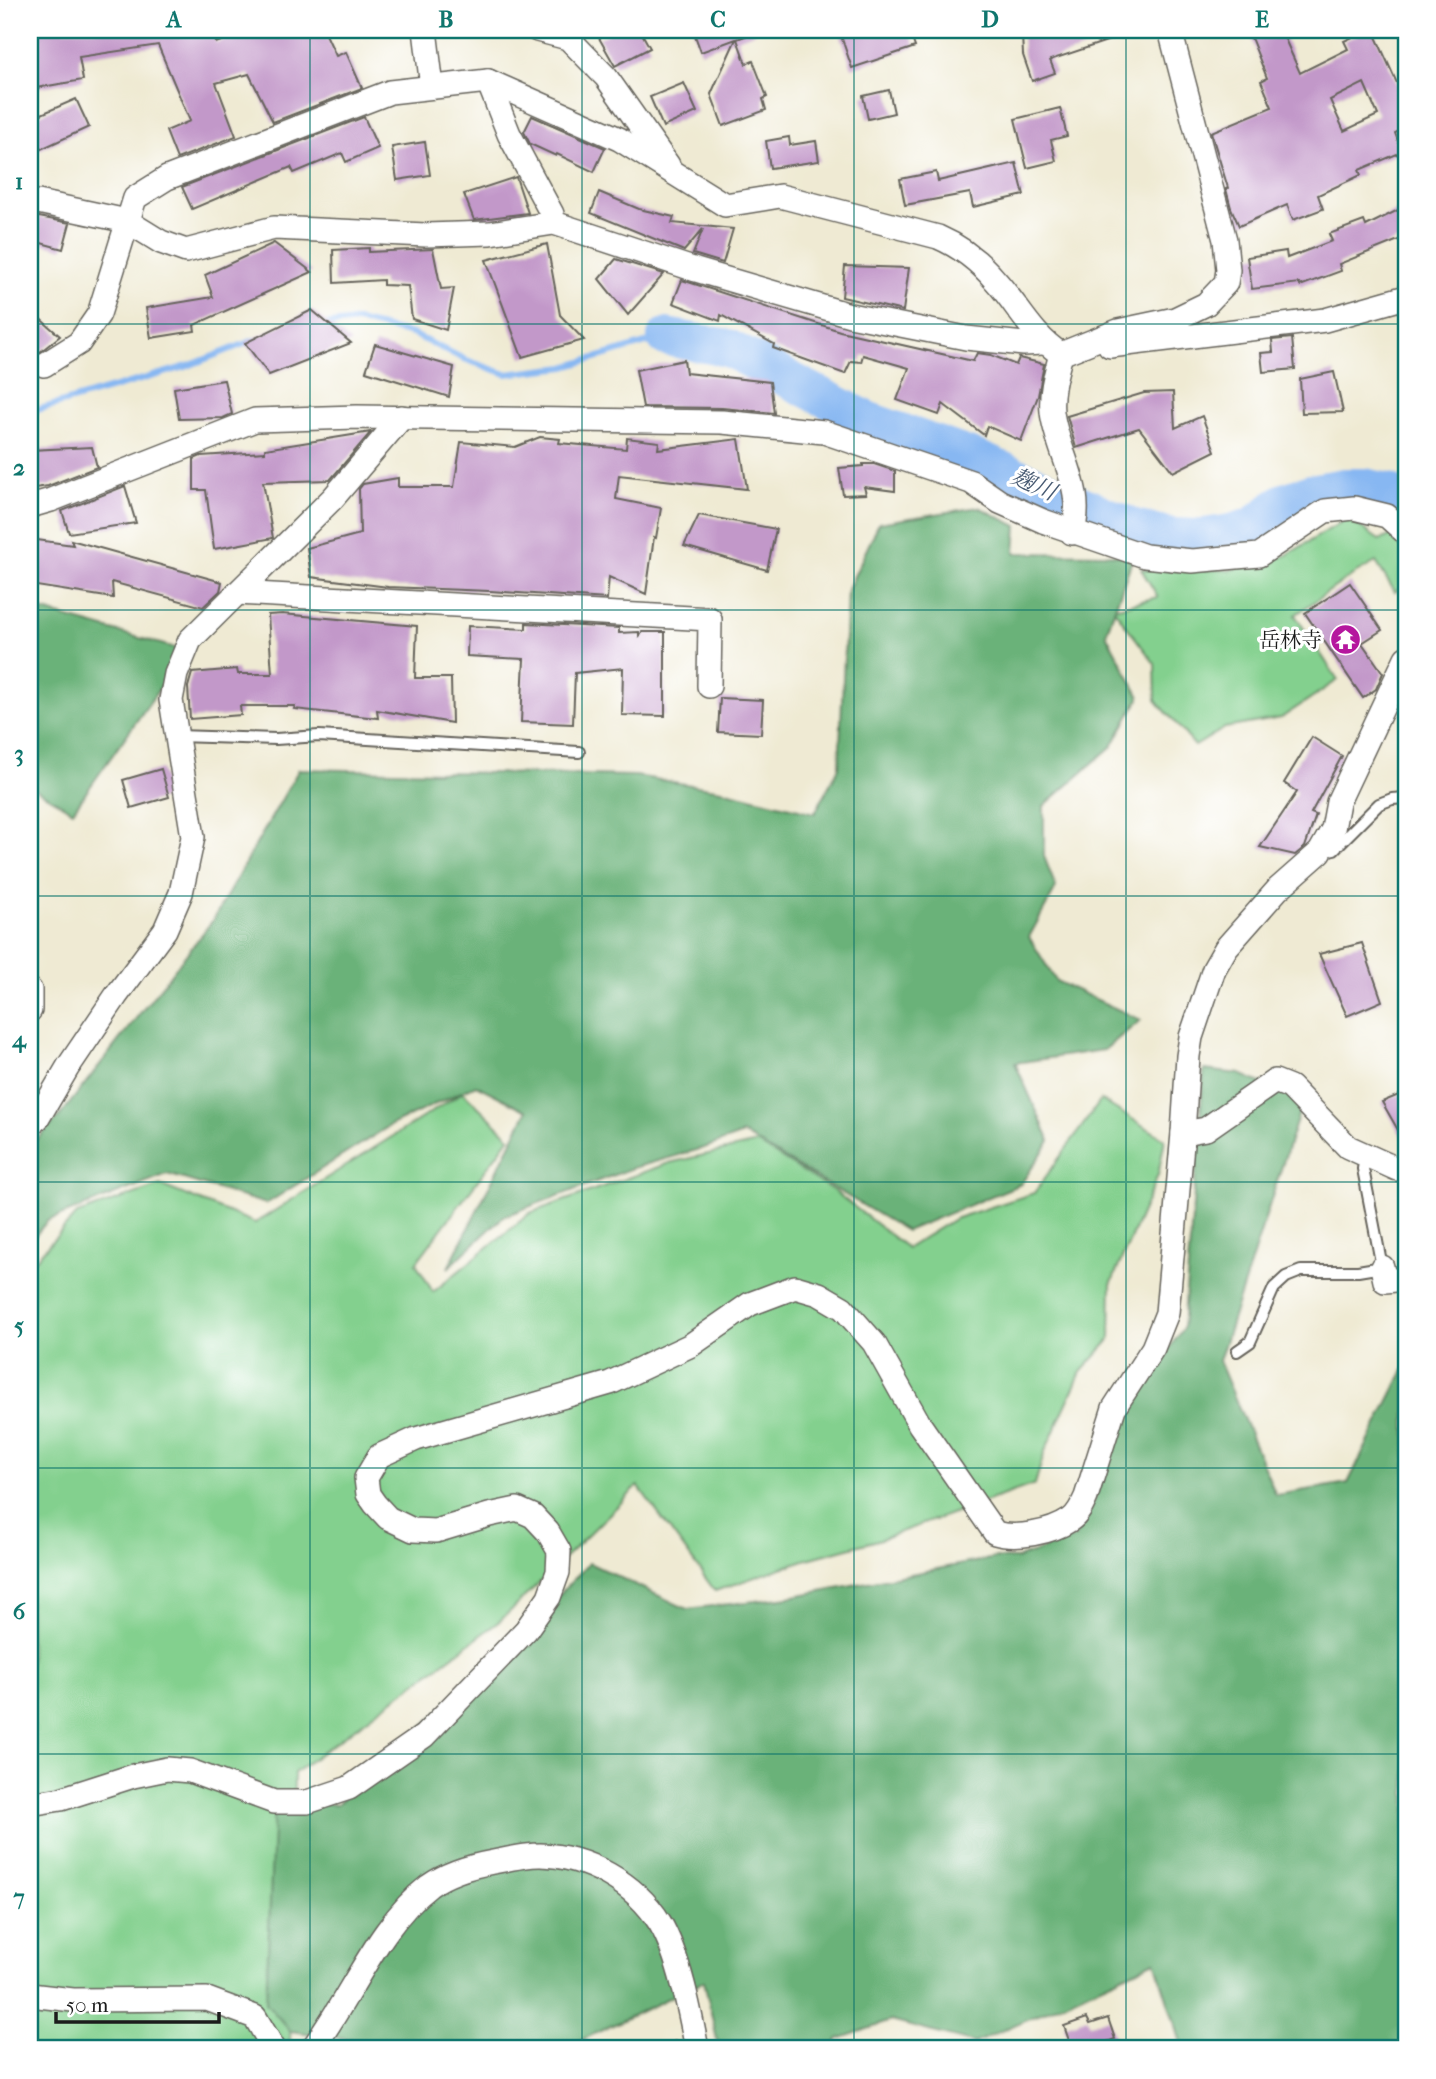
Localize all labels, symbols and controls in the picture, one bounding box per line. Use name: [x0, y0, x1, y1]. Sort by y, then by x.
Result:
text: A: [165, 6, 183, 33]
text: B: [439, 6, 454, 33]
text: C: [710, 6, 726, 33]
text: D: [981, 6, 999, 33]
text: E: [1255, 6, 1269, 33]
text: 1: [15, 168, 23, 195]
text: 2: [13, 454, 25, 481]
water label: 麹川: [1007, 463, 1063, 507]
temple icon: 岳林寺: [1328, 623, 1362, 657]
place label: 岳林寺: [1259, 628, 1322, 652]
text: 3: [14, 740, 24, 767]
text: 4: [11, 1026, 27, 1053]
text: 5: [14, 1312, 24, 1339]
text: 6: [13, 1598, 26, 1625]
text: 7: [12, 1884, 25, 1911]
scale bar: [56, 1981, 219, 2025]
text: 50 m: [66, 1993, 109, 2017]

